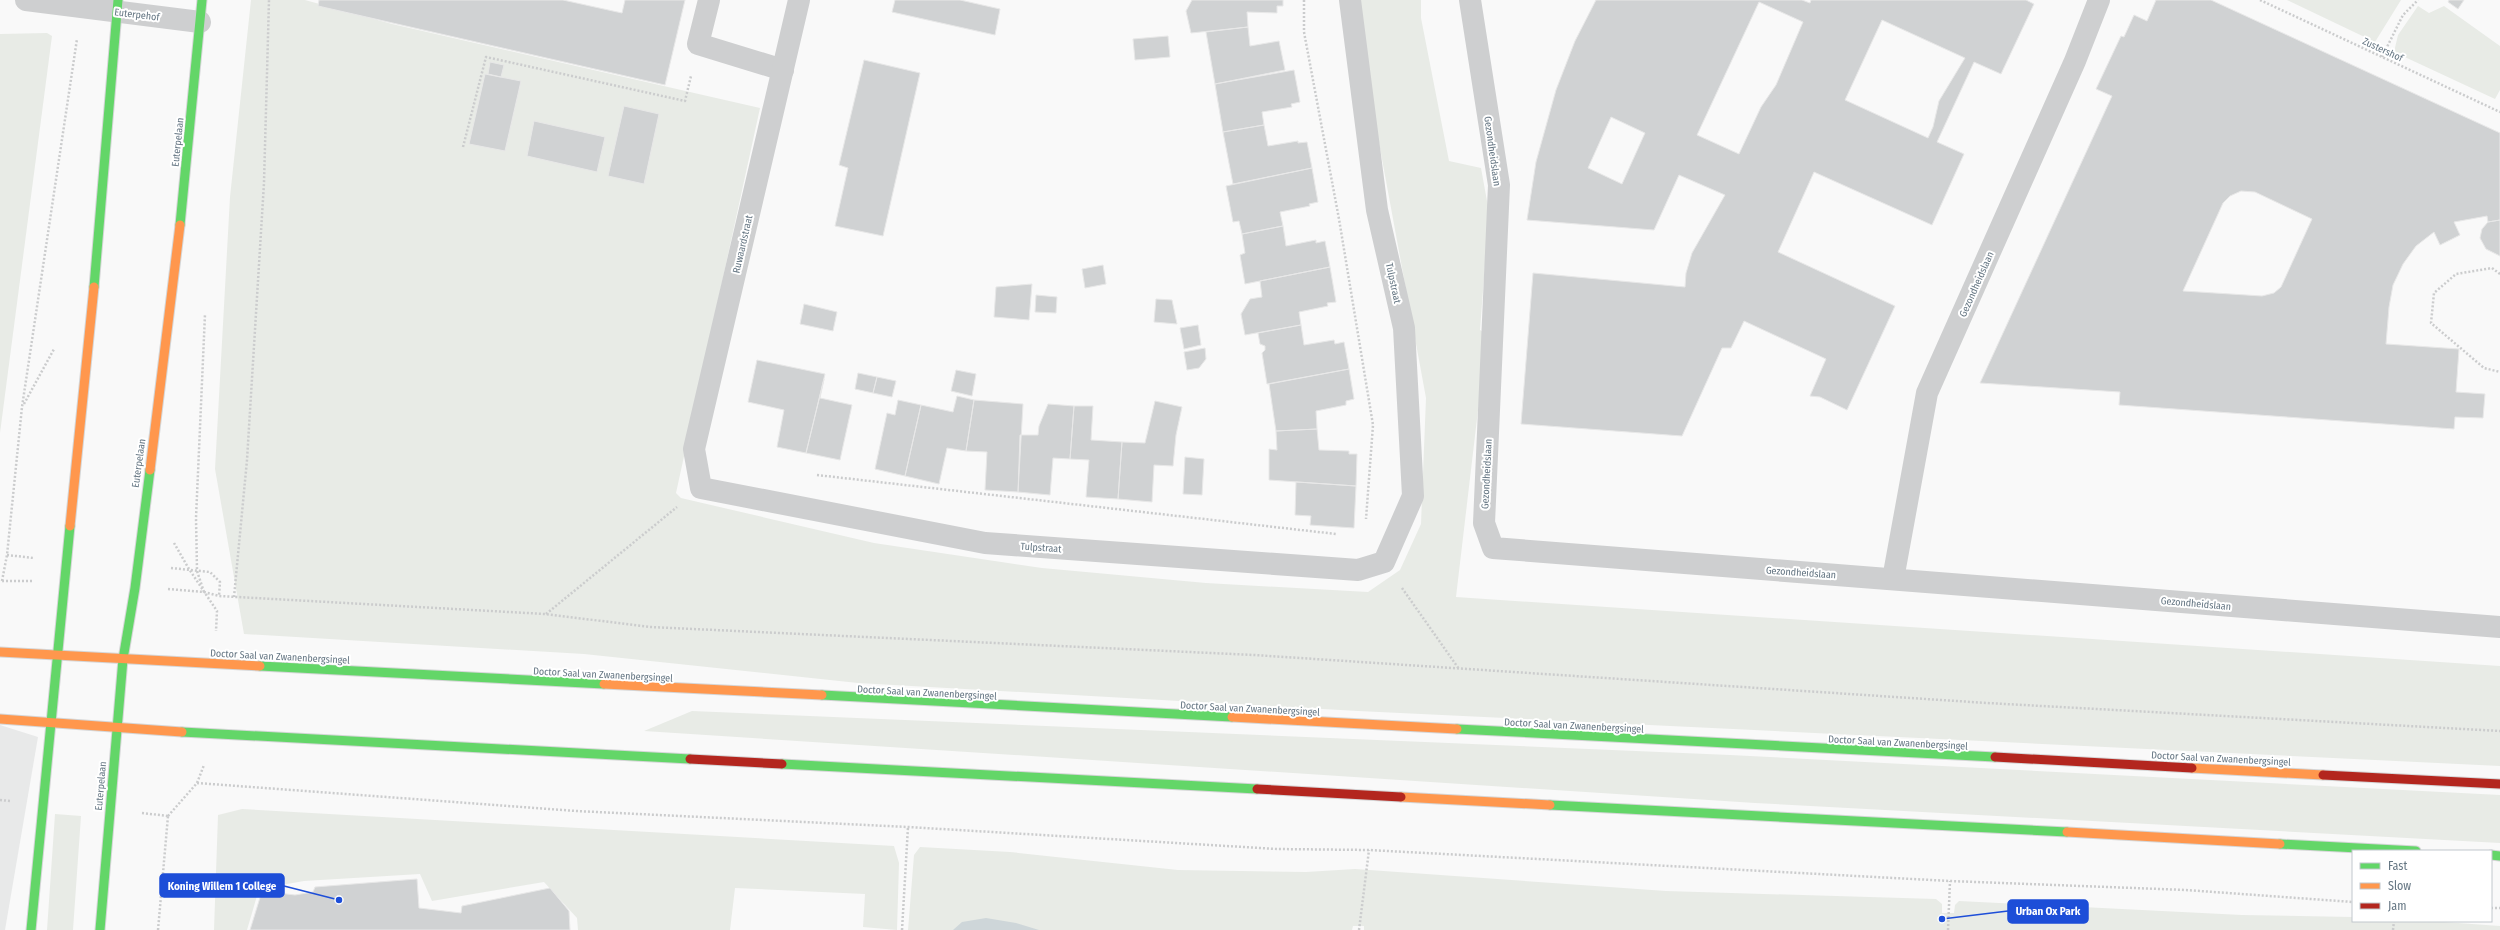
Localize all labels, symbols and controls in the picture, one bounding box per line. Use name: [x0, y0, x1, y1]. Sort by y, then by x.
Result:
street label: Euterpehof: [114, 6, 161, 24]
street label: Zustershof: [2360, 35, 2406, 65]
street label: Gezondheidslaan: [1481, 115, 1503, 187]
street label: Euterpelaan: [169, 117, 187, 167]
street label: Ruwaardstraat: [730, 213, 756, 274]
street label: Gezondheidslaan: [1957, 250, 1997, 319]
street label: Tulpstraat: [1383, 262, 1403, 305]
street label: Euterpelaan: [130, 438, 148, 488]
street label: Gezondheidslaan: [1479, 439, 1495, 509]
street label: Tulpstraat: [1020, 541, 1063, 555]
street label: Gezondheidslaan: [1765, 565, 1836, 581]
street label: Gezondheidslaan: [2160, 595, 2231, 613]
street label: Doctor Saal van Zwanenbergsingel: [210, 647, 350, 667]
street label: Doctor Saal van Zwanenbergsingel: [533, 665, 673, 685]
street label: Doctor Saal van Zwanenbergsingel: [857, 683, 997, 703]
street label: Doctor Saal van Zwanenbergsingel: [1180, 699, 1320, 719]
street label: Doctor Saal van Zwanenbergsingel: [1504, 716, 1644, 736]
street label: Doctor Saal van Zwanenbergsingel: [1828, 733, 1968, 753]
street label: Doctor Saal van Zwanenbergsingel: [2151, 749, 2291, 769]
street label: Euterpelaan: [93, 761, 109, 811]
legend: [2352, 850, 2492, 922]
text: Fast: [2388, 859, 2407, 873]
callout: Koning Willem 1 College: [160, 874, 284, 897]
text: Slow: [2388, 879, 2411, 893]
text: Koning Willem 1 College: [168, 880, 277, 893]
text: Jam: [2388, 899, 2406, 913]
callout: Urban Ox Park: [2008, 900, 2088, 923]
text: Urban Ox Park: [2016, 905, 2081, 918]

